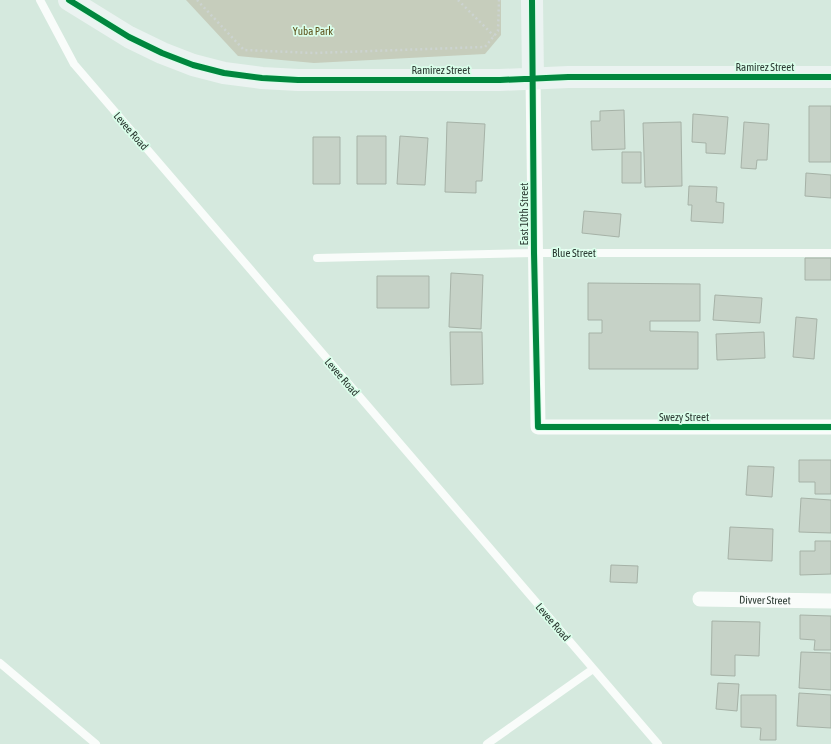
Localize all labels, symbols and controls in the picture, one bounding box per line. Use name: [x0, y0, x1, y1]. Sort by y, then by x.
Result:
park label: Yuba Park: [293, 25, 333, 37]
street label: Ramirez Street: [736, 61, 794, 73]
street label: Ramirez Street: [412, 64, 470, 76]
street label: Levee Road: [111, 110, 151, 152]
street label: East 10th Street: [518, 183, 530, 245]
street label: Blue Street: [552, 247, 596, 259]
street label: Levee Road: [322, 356, 362, 398]
street label: Swezy Street: [659, 411, 709, 423]
street label: Divver Street: [739, 594, 791, 606]
street label: Levee Road: [533, 601, 573, 643]

